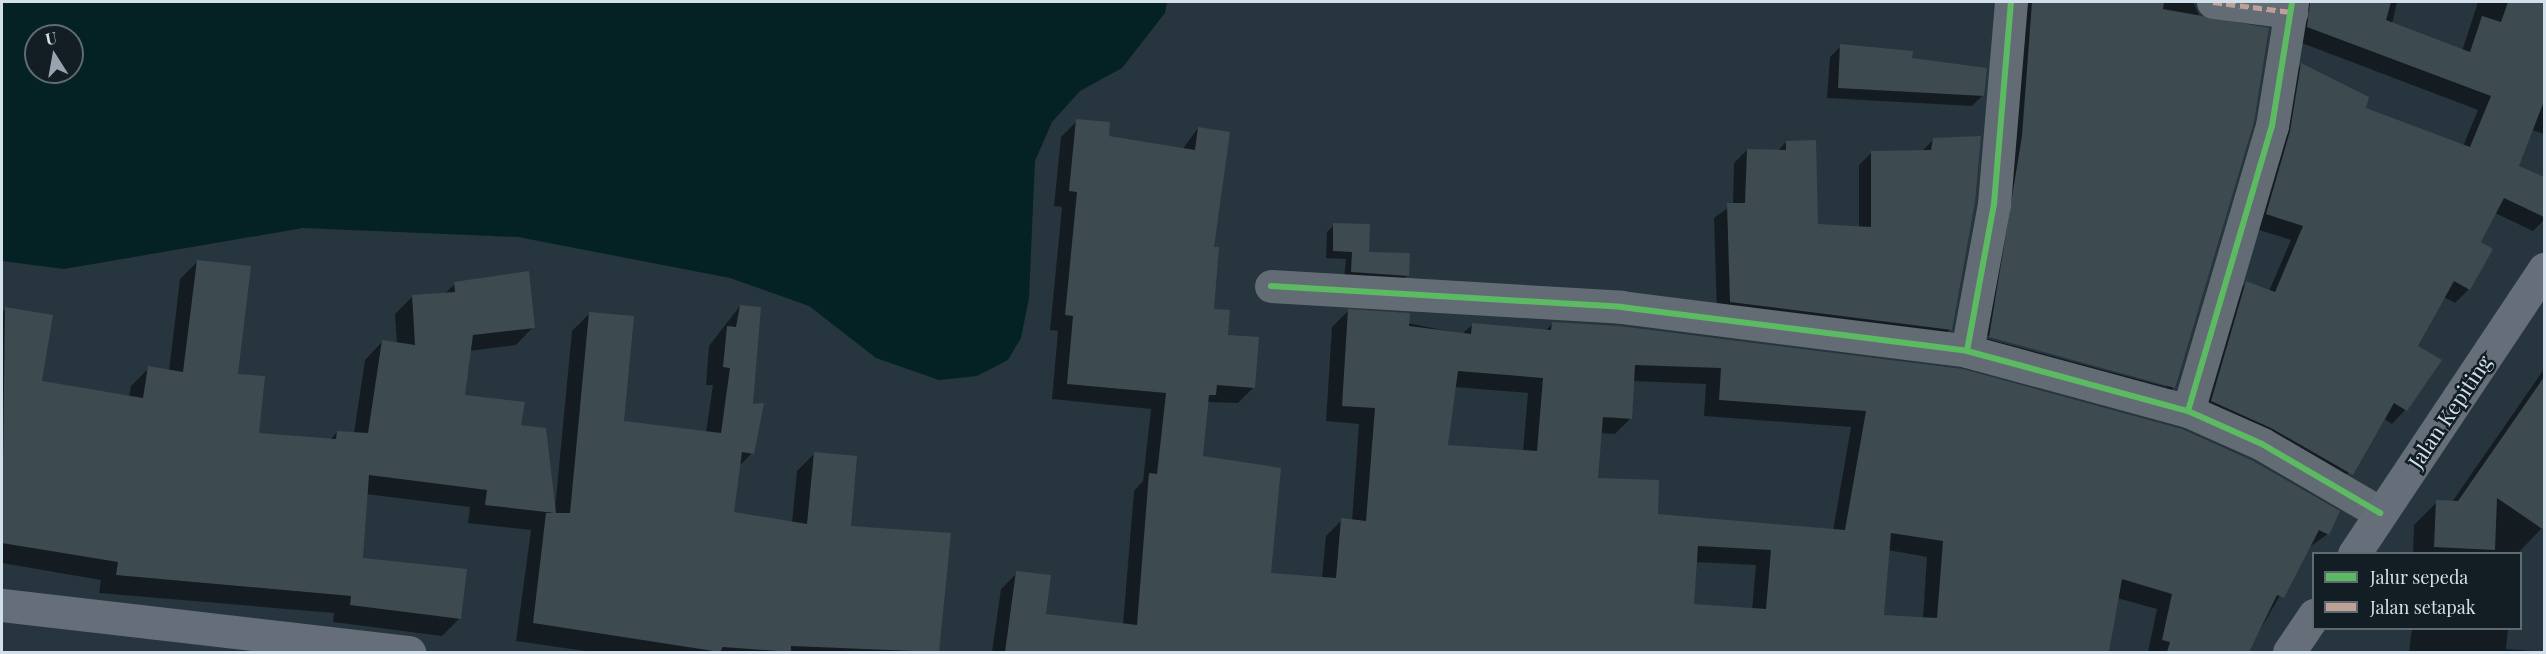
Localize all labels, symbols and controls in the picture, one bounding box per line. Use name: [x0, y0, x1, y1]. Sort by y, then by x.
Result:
north arrow: [24, 24, 84, 84]
text: U: [43, 26, 58, 49]
street label: Jalan Kepiting: [2402, 350, 2496, 472]
legend: [2312, 552, 2522, 630]
text: Jalur sepeda: [2370, 565, 2468, 589]
text: Jalan setapak: [2370, 595, 2476, 619]

